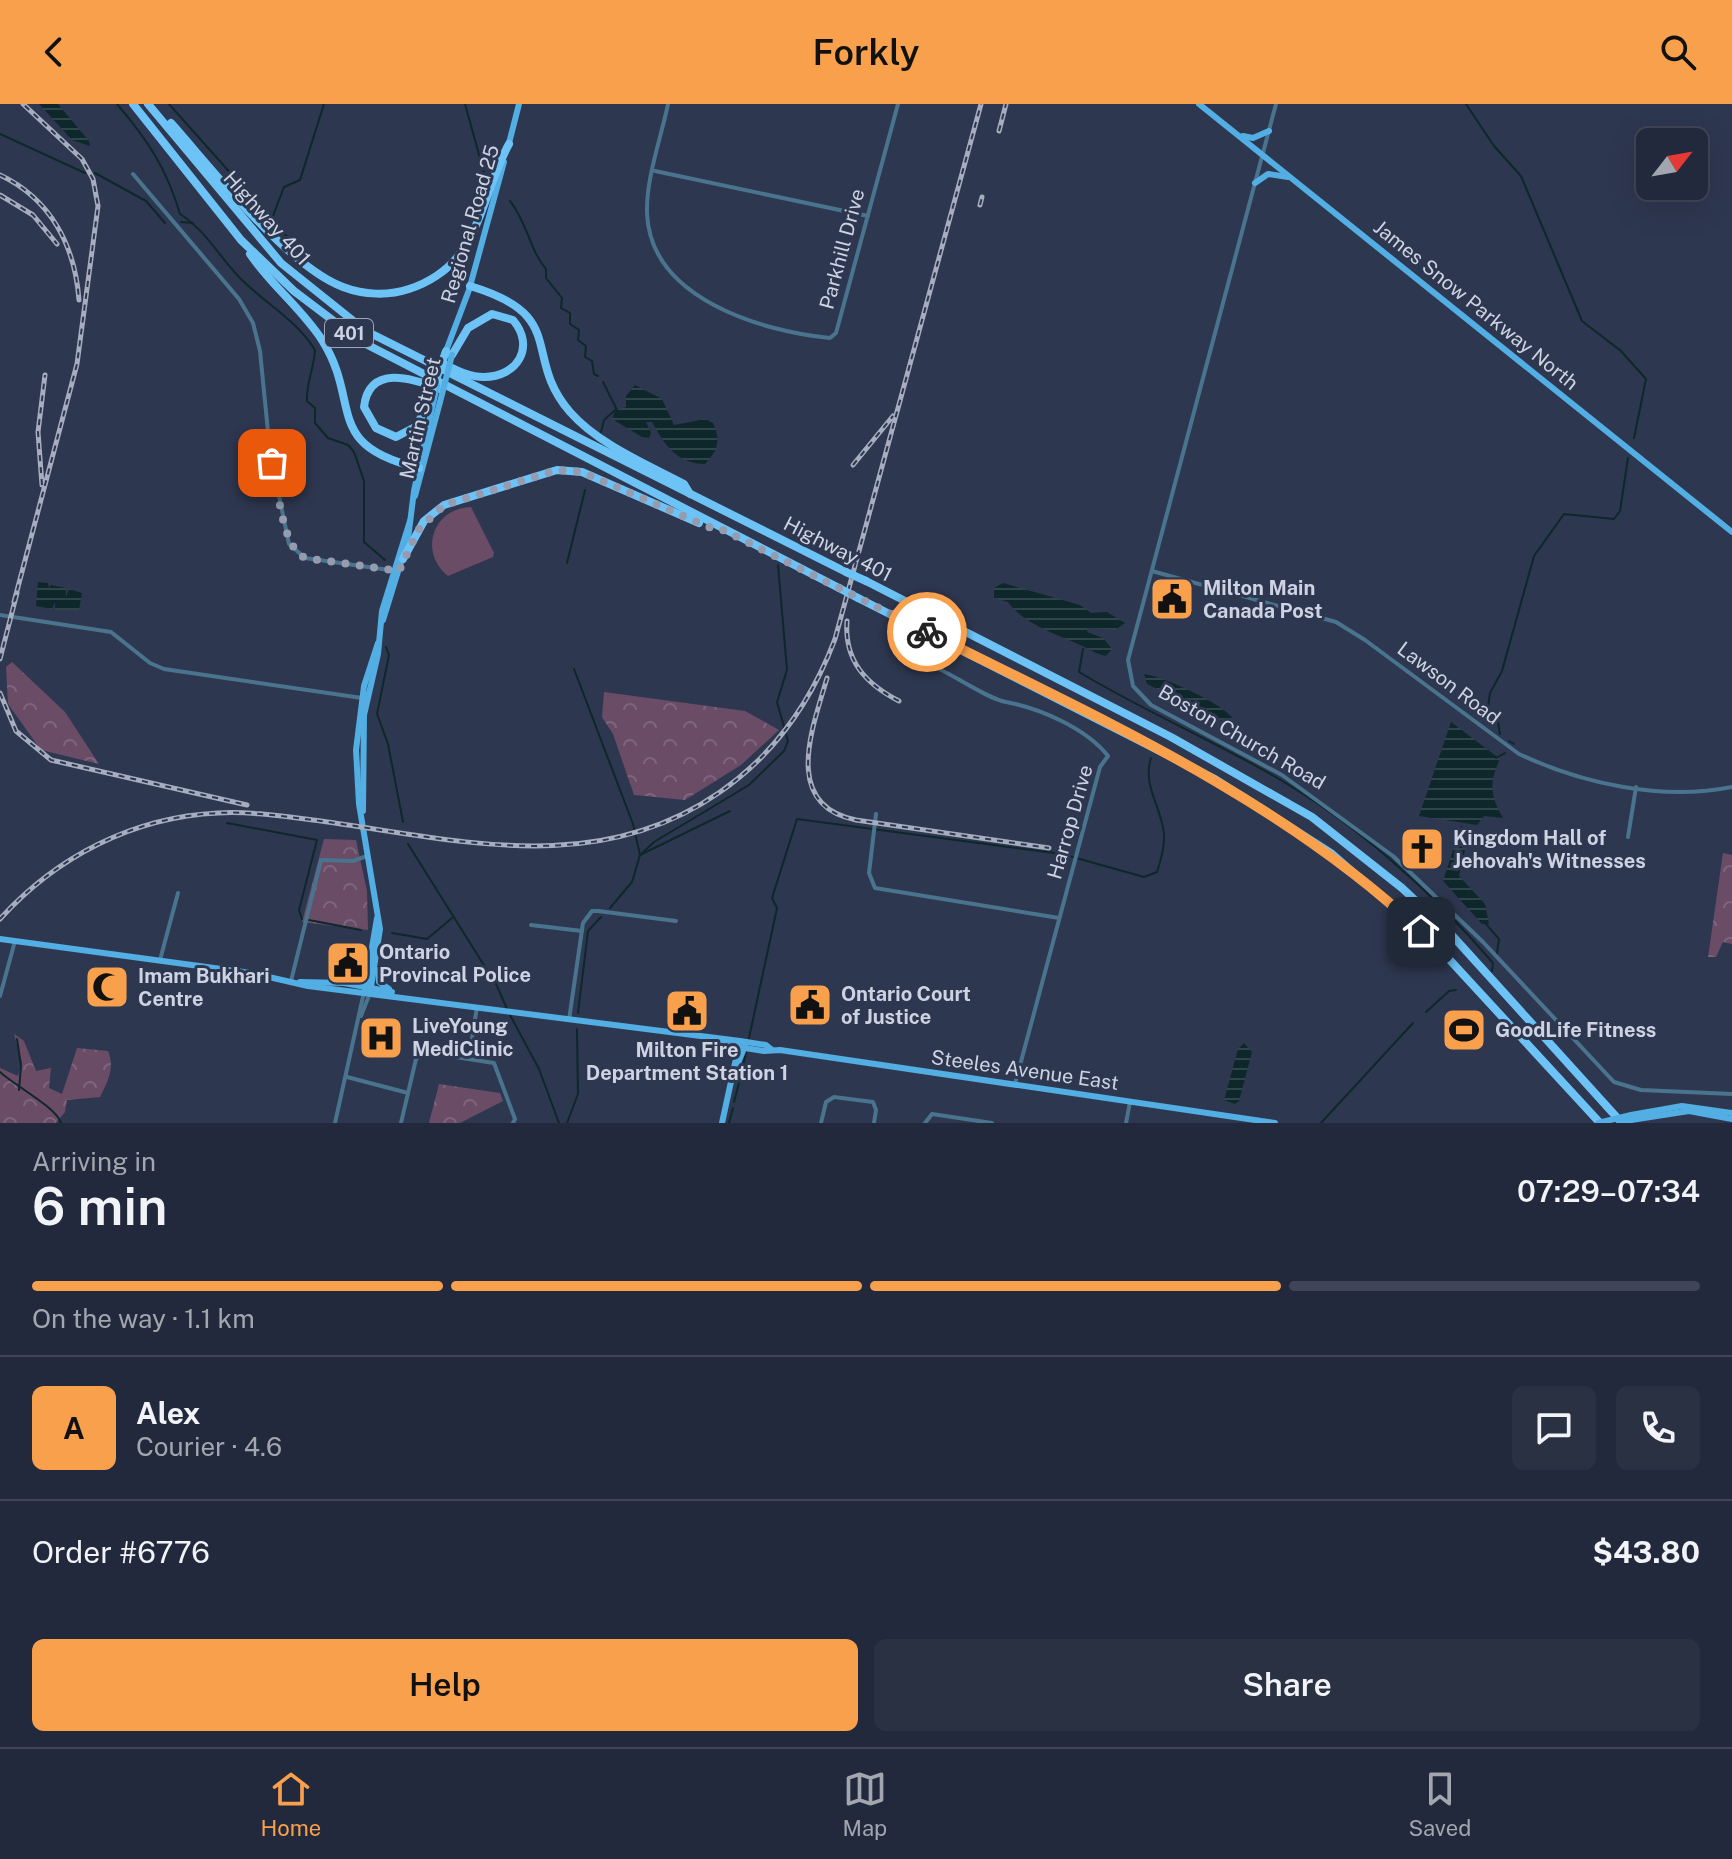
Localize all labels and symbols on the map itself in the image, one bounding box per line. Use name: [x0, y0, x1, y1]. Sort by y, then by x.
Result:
north arrow: [1636, 128, 1708, 200]
street label: Regional Road 25: [436, 142, 504, 306]
street label: Highway 401: [218, 166, 316, 270]
street label: Parkhill Drive: [814, 186, 870, 312]
street label: James Snow Parkway North: [1369, 215, 1583, 395]
road number: 401: [325, 319, 373, 347]
street label: Martin Street: [394, 355, 446, 481]
pin: [238, 429, 306, 497]
street label: Highway 401: [780, 511, 896, 587]
public building icon: Milton Main Canada Post: [1148, 575, 1196, 623]
place label: Milton Main Canada Post: [1203, 576, 1323, 623]
courier: [887, 592, 967, 672]
street label: Lawson Road: [1393, 637, 1505, 729]
street label: Boston Church Road: [1154, 679, 1330, 795]
street label: Harrop Drive: [1042, 762, 1098, 882]
church icon: Kingdom Hall of Jehovah's Witnesses: [1398, 825, 1446, 873]
place label: Kingdom Hall of Jehovah's Witnesses: [1453, 826, 1646, 873]
pin: [1387, 897, 1455, 965]
public building icon: Ontario Provincal Police: [324, 939, 372, 987]
place label: Ontario Provincal Police: [379, 940, 531, 987]
mosque icon: Imam Bukhari Centre: [83, 963, 131, 1011]
place label: Imam Bukhari Centre: [138, 964, 270, 1011]
public building icon: Ontario Court of Justice: [786, 981, 834, 1029]
place label: Ontario Court of Justice: [841, 982, 971, 1029]
public building icon: Milton Fire Department Station 1: [663, 987, 711, 1035]
sports icon: GoodLife Fitness: [1440, 1006, 1488, 1054]
hospital icon: LiveYoung MediClinic: [357, 1014, 405, 1062]
place label: LiveYoung MediClinic: [412, 1014, 514, 1061]
place label: GoodLife Fitness: [1495, 1018, 1656, 1042]
place label: Milton Fire Department Station 1: [586, 1038, 788, 1085]
street label: Steeles Avenue East: [930, 1045, 1120, 1095]

